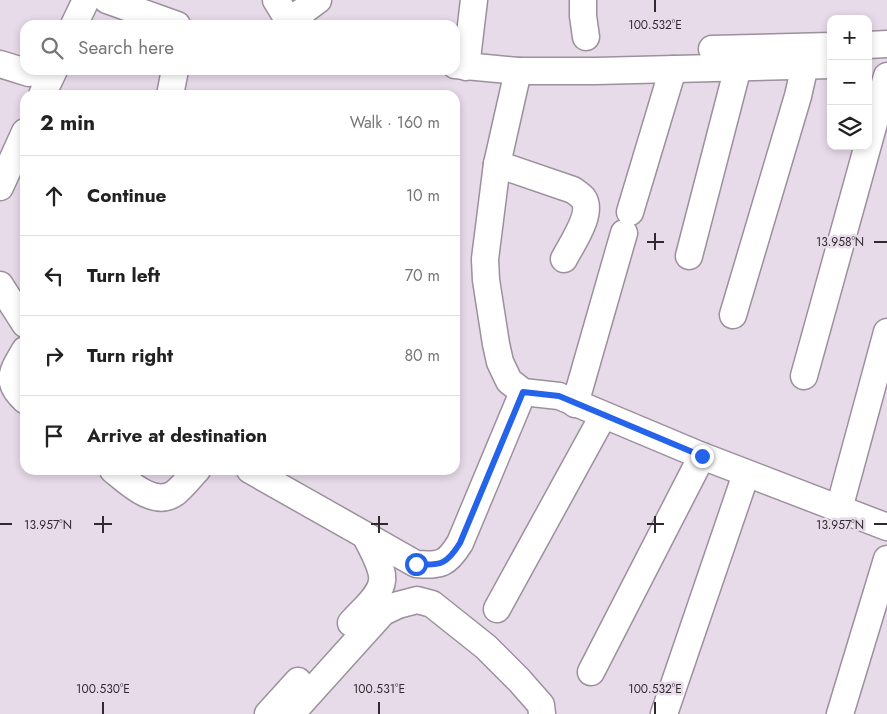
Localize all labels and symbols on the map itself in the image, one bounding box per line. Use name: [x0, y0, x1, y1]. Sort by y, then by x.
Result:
text: 100.532°E: [628, 16, 682, 34]
text: 13.958°N: [816, 233, 864, 251]
route end: [691, 445, 714, 468]
text: 13.957°N: [24, 516, 72, 534]
text: 13.957°N: [816, 516, 864, 534]
route start: [405, 553, 428, 576]
text: 100.530°E: [76, 680, 130, 698]
text: 100.531°E: [353, 680, 405, 698]
text: 100.532°E: [628, 680, 682, 698]

